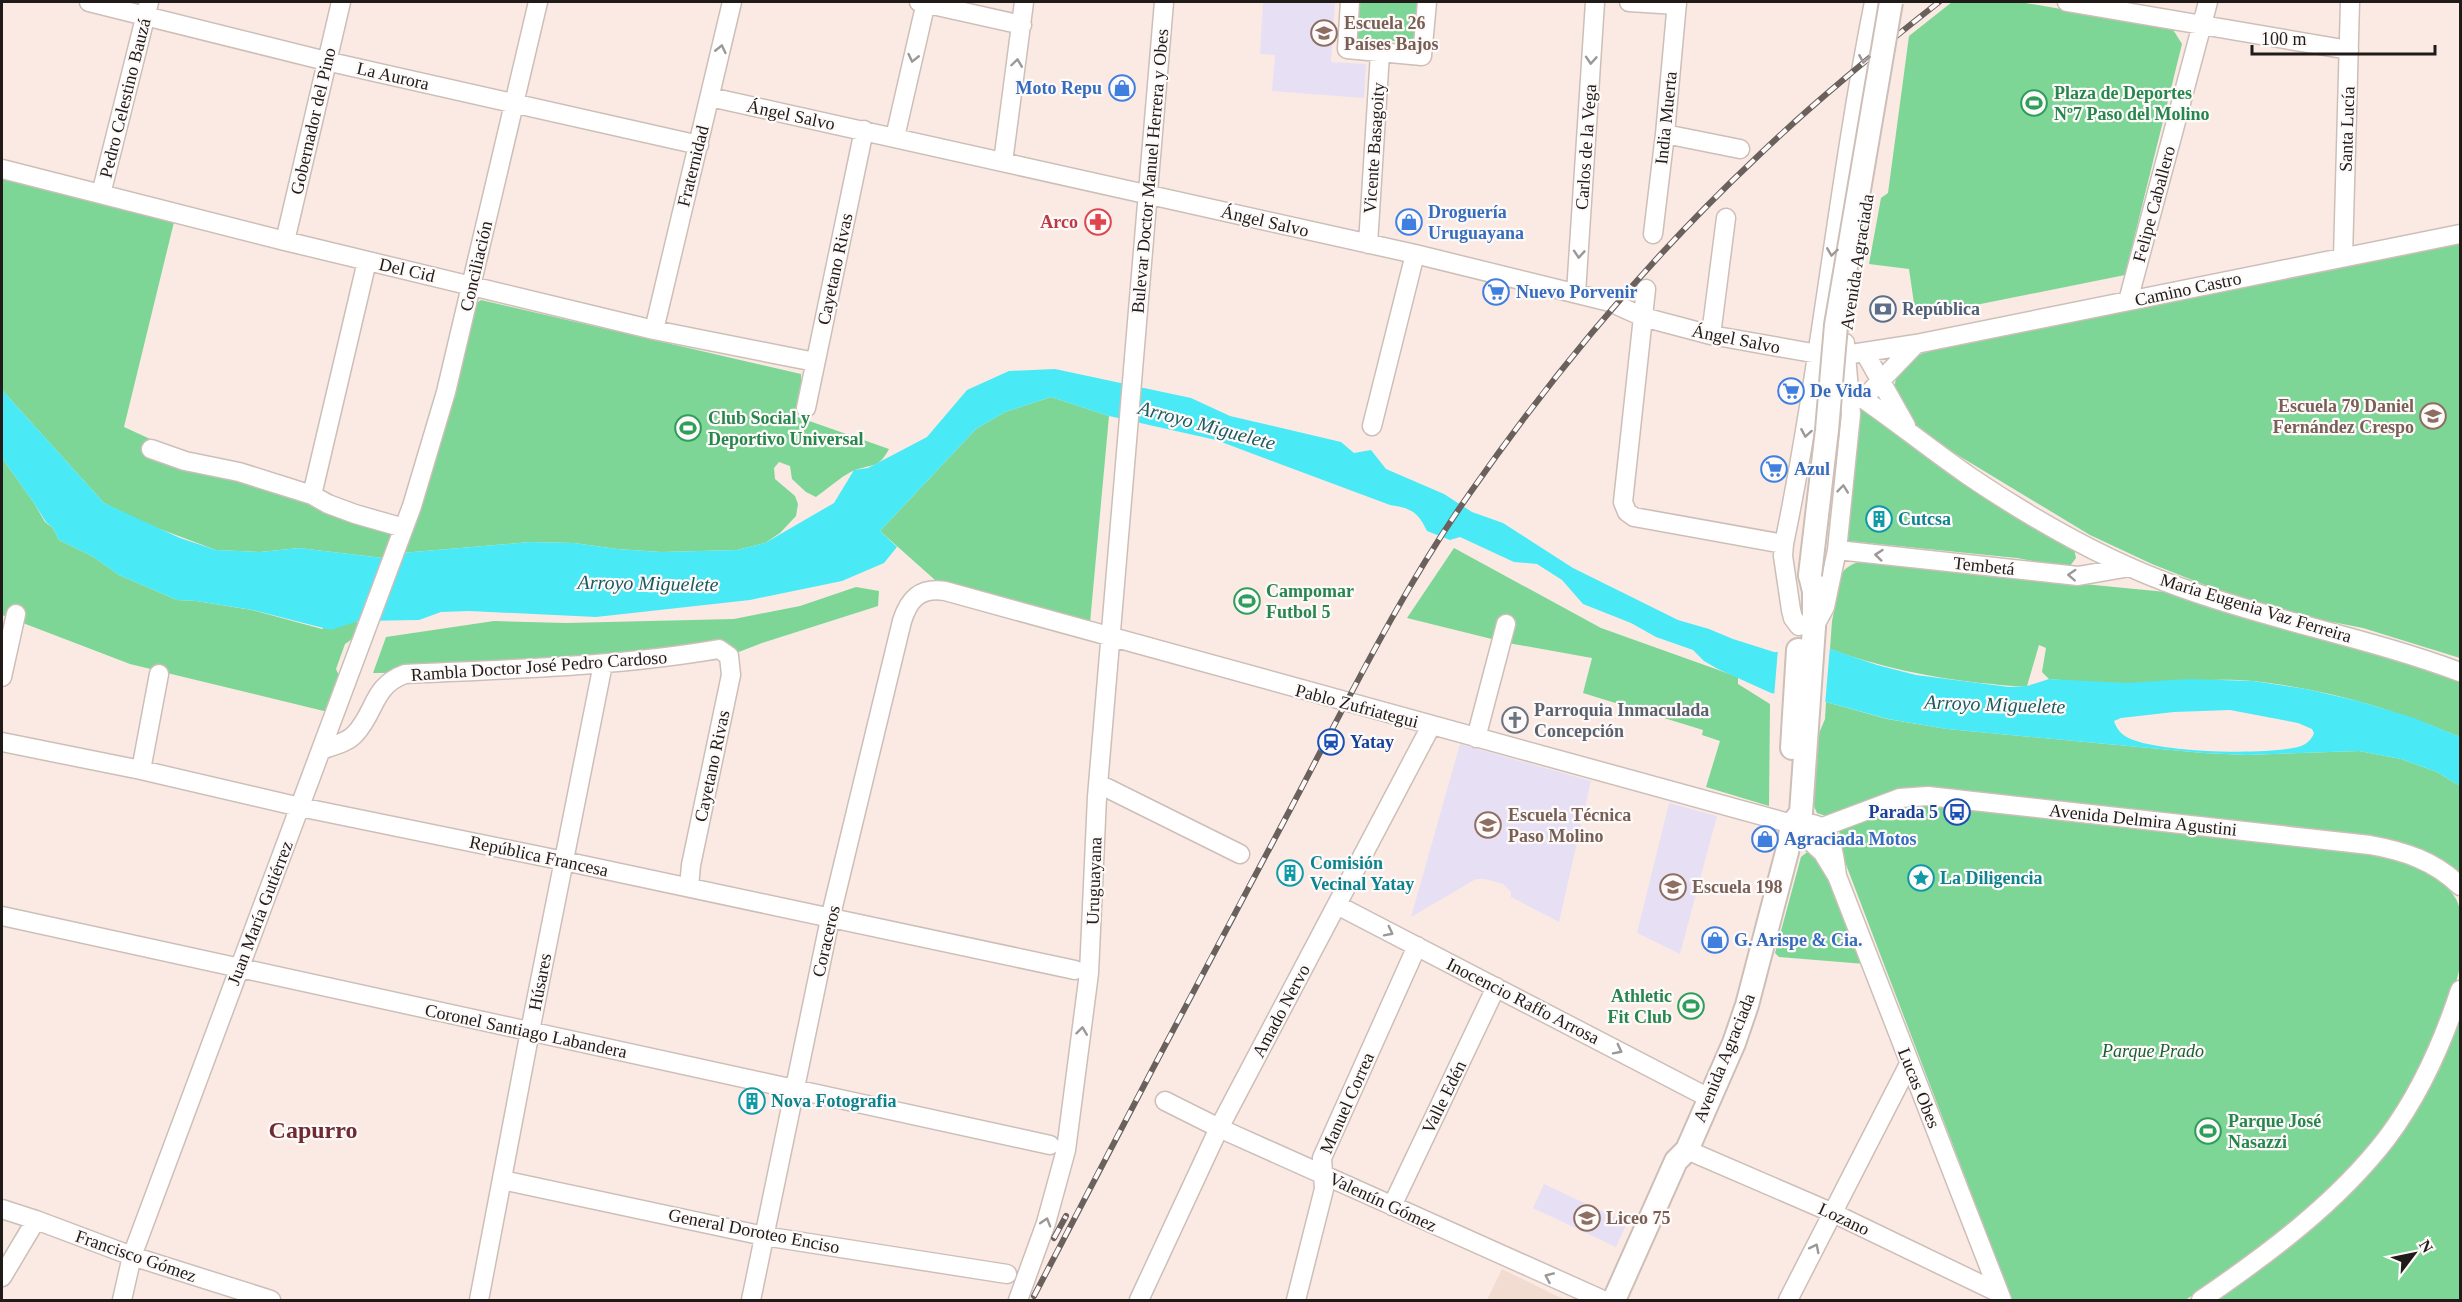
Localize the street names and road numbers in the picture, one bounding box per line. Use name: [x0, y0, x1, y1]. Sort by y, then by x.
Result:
street label: Pedro Celestino Bauzá: [95, 16, 155, 180]
street label: Bulevar Doctor Manuel Herrera y Obes: [1128, 28, 1172, 314]
street label: Gobernador del Pino: [286, 46, 340, 196]
street label: La Aurora: [355, 58, 431, 94]
street label: India Muerta: [1651, 70, 1681, 166]
street label: Vicente Basagoity: [1359, 82, 1389, 214]
street label: Carlos de la Vega: [1572, 83, 1600, 211]
street label: Santa Lucía: [2336, 86, 2358, 172]
street label: Ángel Salvo: [745, 95, 837, 134]
street label: Fraternidad: [673, 123, 713, 209]
street label: Felipe Caballero: [2129, 144, 2179, 264]
street label: Avenida Agraciada: [1836, 193, 1878, 331]
street label: Ángel Salvo: [1219, 200, 1311, 241]
street label: Cayetano Rivas: [813, 211, 857, 327]
street label: Conciliación: [456, 219, 496, 313]
street label: Del Cid: [377, 254, 437, 286]
street label: Camino Castro: [2133, 268, 2243, 310]
street label: Ángel Salvo: [1690, 320, 1782, 357]
street label: Tembetá: [1952, 553, 2016, 579]
street label: María Eugenia Vaz Ferreira: [2158, 569, 2354, 647]
street label: Rambla Doctor José Pedro Cardoso: [410, 647, 668, 685]
street label: Pablo Zufriategui: [1293, 680, 1421, 732]
street label: Cayetano Rivas: [690, 708, 734, 824]
street label: Avenida Delmira Agustini: [2048, 800, 2238, 840]
street label: República Francesa: [468, 832, 610, 880]
street label: Uruguayana: [1082, 837, 1106, 925]
street label: Juan María Gutiérrez: [223, 838, 297, 988]
street label: Coraceros: [808, 903, 844, 979]
street label: Húsares: [525, 952, 555, 1012]
street label: Inocencio Raffo Arrosa: [1443, 954, 1603, 1048]
street label: Amado Nervo: [1248, 961, 1314, 1061]
street label: Avenida Agraciada: [1689, 991, 1759, 1125]
street label: Coronel Santiago Labandera: [423, 1000, 629, 1062]
street label: Lucas Obes: [1894, 1045, 1944, 1131]
street label: Manuel Correa: [1316, 1049, 1378, 1157]
street label: Valle Edén: [1418, 1057, 1470, 1137]
street label: Valentín Gómez: [1326, 1168, 1440, 1236]
street label: Lozano: [1815, 1199, 1873, 1239]
street label: General Doroteo Enciso: [667, 1205, 841, 1257]
street label: Francisco Gómez: [73, 1226, 199, 1286]

